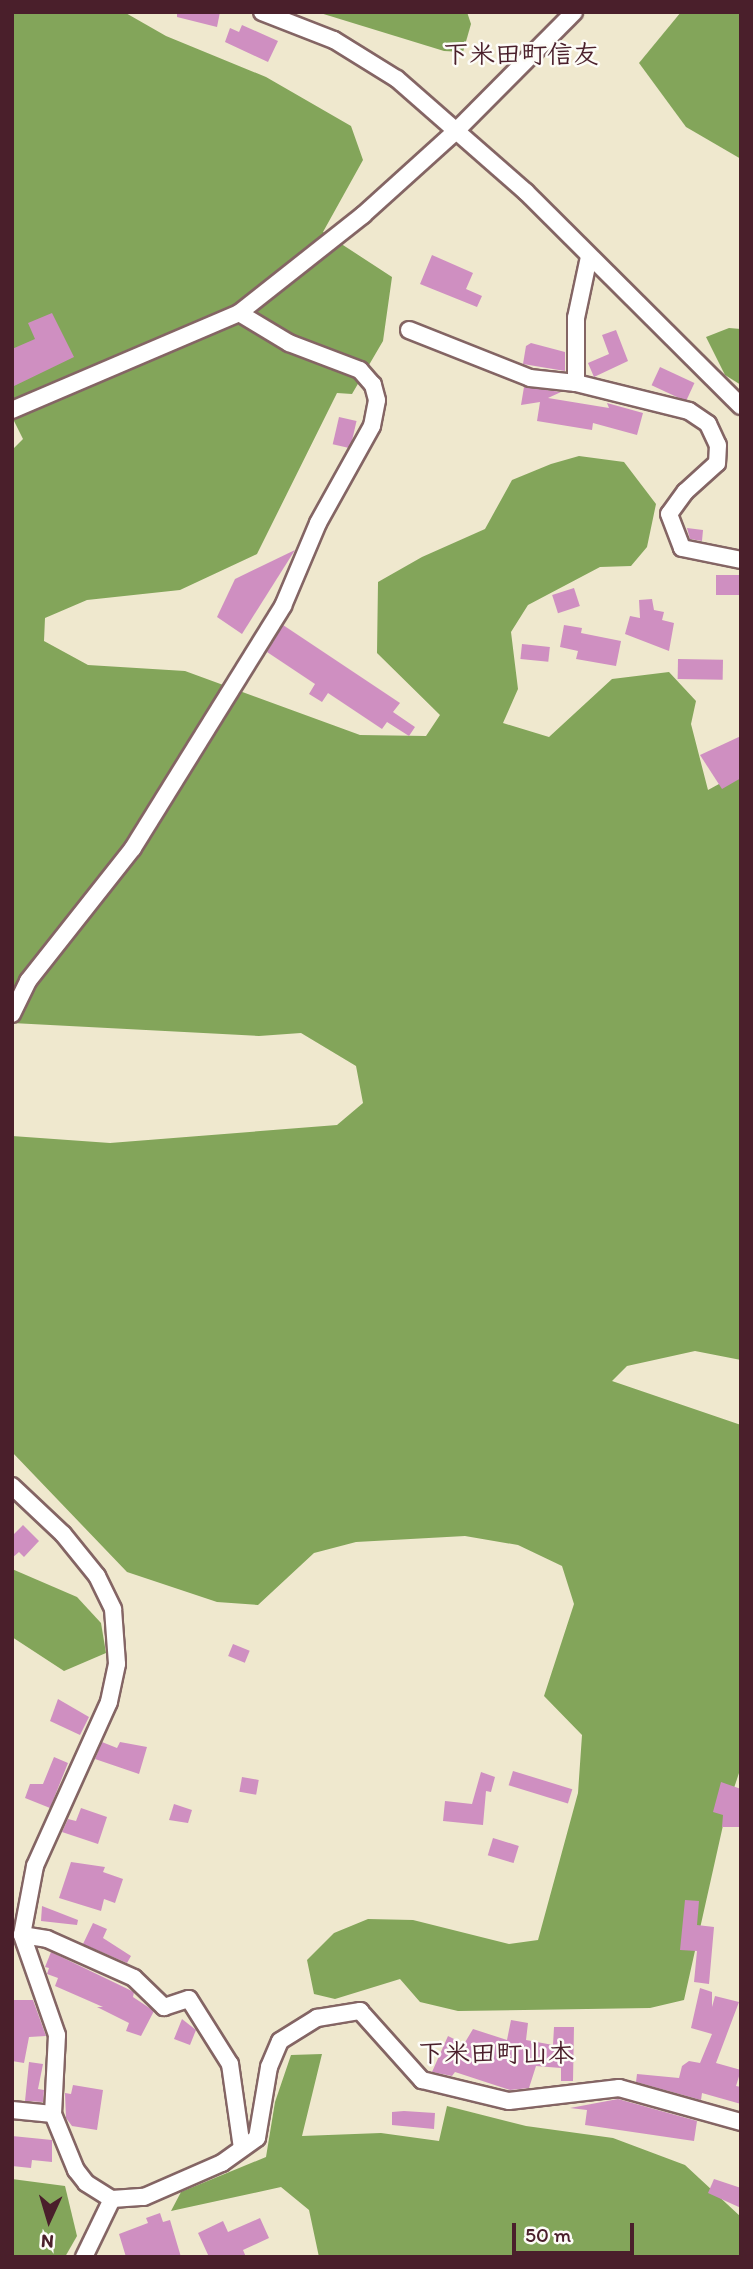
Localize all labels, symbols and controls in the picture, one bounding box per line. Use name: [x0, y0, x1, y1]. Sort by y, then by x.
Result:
district label: 下米田町信友: [443, 39, 599, 71]
district label: 下米田町山本: [418, 2038, 574, 2070]
north arrow: [14, 2185, 84, 2255]
scale bar: [515, 2210, 638, 2254]
text: 50 m: [525, 2222, 571, 2247]
text: N: [40, 2230, 55, 2253]

